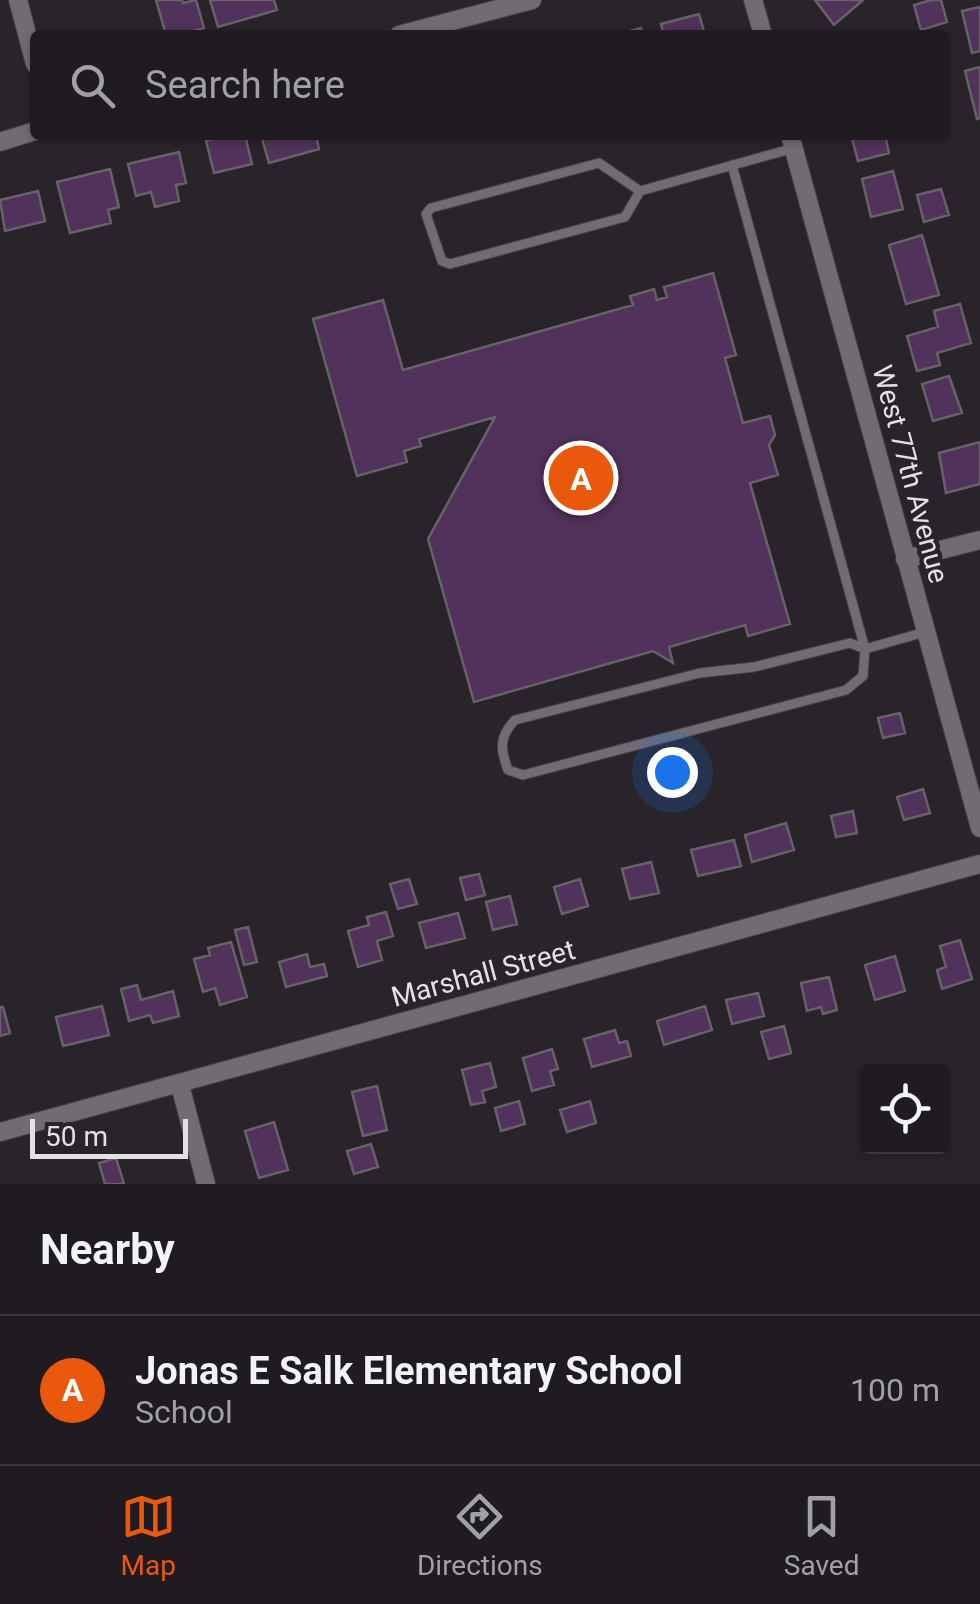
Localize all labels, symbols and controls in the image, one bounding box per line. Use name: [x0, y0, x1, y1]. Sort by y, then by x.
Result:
search box: [30, 30, 950, 140]
icon: search: [65, 58, 120, 113]
text: Search here: [145, 63, 345, 107]
street label: West 77th Avenue: [866, 361, 955, 587]
pin: A: [548, 440, 614, 516]
your location: [647, 747, 698, 798]
street label: Marshall Street: [388, 933, 579, 1014]
map controls: [860, 1064, 950, 1154]
button: locate: [860, 1064, 950, 1154]
scale bar: [30, 1114, 188, 1158]
text: 50 m: [45, 1120, 108, 1153]
text: Nearby: [40, 1225, 175, 1274]
text: Jonas E Salk Elementary School: [135, 1349, 683, 1393]
text: A: [62, 1371, 83, 1409]
text: 100 m: [850, 1371, 940, 1409]
text: School: [135, 1393, 233, 1431]
tab: Map: [121, 1489, 176, 1582]
tab: Directions: [417, 1489, 543, 1582]
tab: Saved: [784, 1489, 859, 1582]

